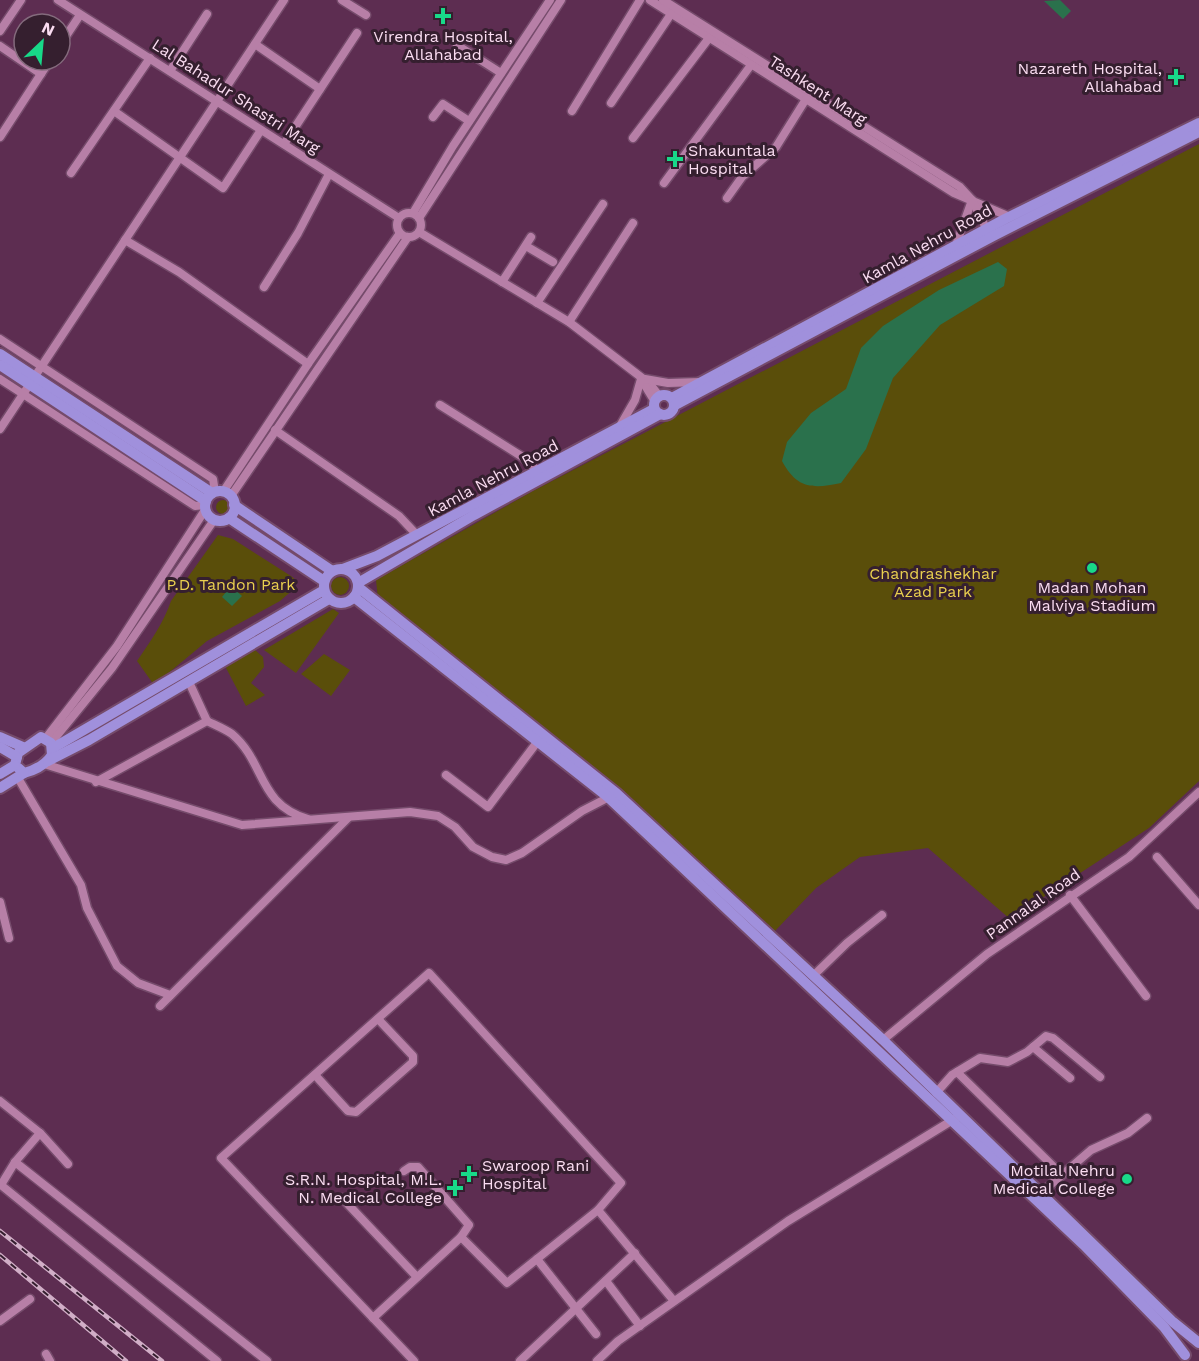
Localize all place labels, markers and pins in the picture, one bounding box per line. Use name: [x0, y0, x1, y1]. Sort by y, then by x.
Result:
marker: Virendra Hospital, Allahabad: [434, 7, 452, 25]
place label: Virendra Hospital, Allahabad: [373, 27, 513, 64]
place label: Nazareth Hospital, Allahabad: [1018, 59, 1162, 96]
marker: Nazareth Hospital, Allahabad: [1167, 68, 1185, 86]
place label: Shakuntala Hospital: [688, 141, 776, 178]
marker: Shakuntala Hospital: [666, 150, 684, 168]
marker: Madan Mohan Malviya Stadium: [1085, 561, 1099, 575]
place label: Madan Mohan Malviya Stadium: [1028, 578, 1156, 615]
place label: Swaroop Rani Hospital: [482, 1156, 589, 1193]
place label: Motilal Nehru Medical College: [993, 1161, 1115, 1198]
marker: Swaroop Rani Hospital: [460, 1165, 478, 1183]
place label: S.R.N. Hospital, M.L. N. Medical College: [285, 1170, 442, 1207]
marker: Motilal Nehru Medical College: [1120, 1172, 1134, 1186]
marker: S.R.N. Hospital, M.L. N. Medical College: [446, 1179, 464, 1197]

